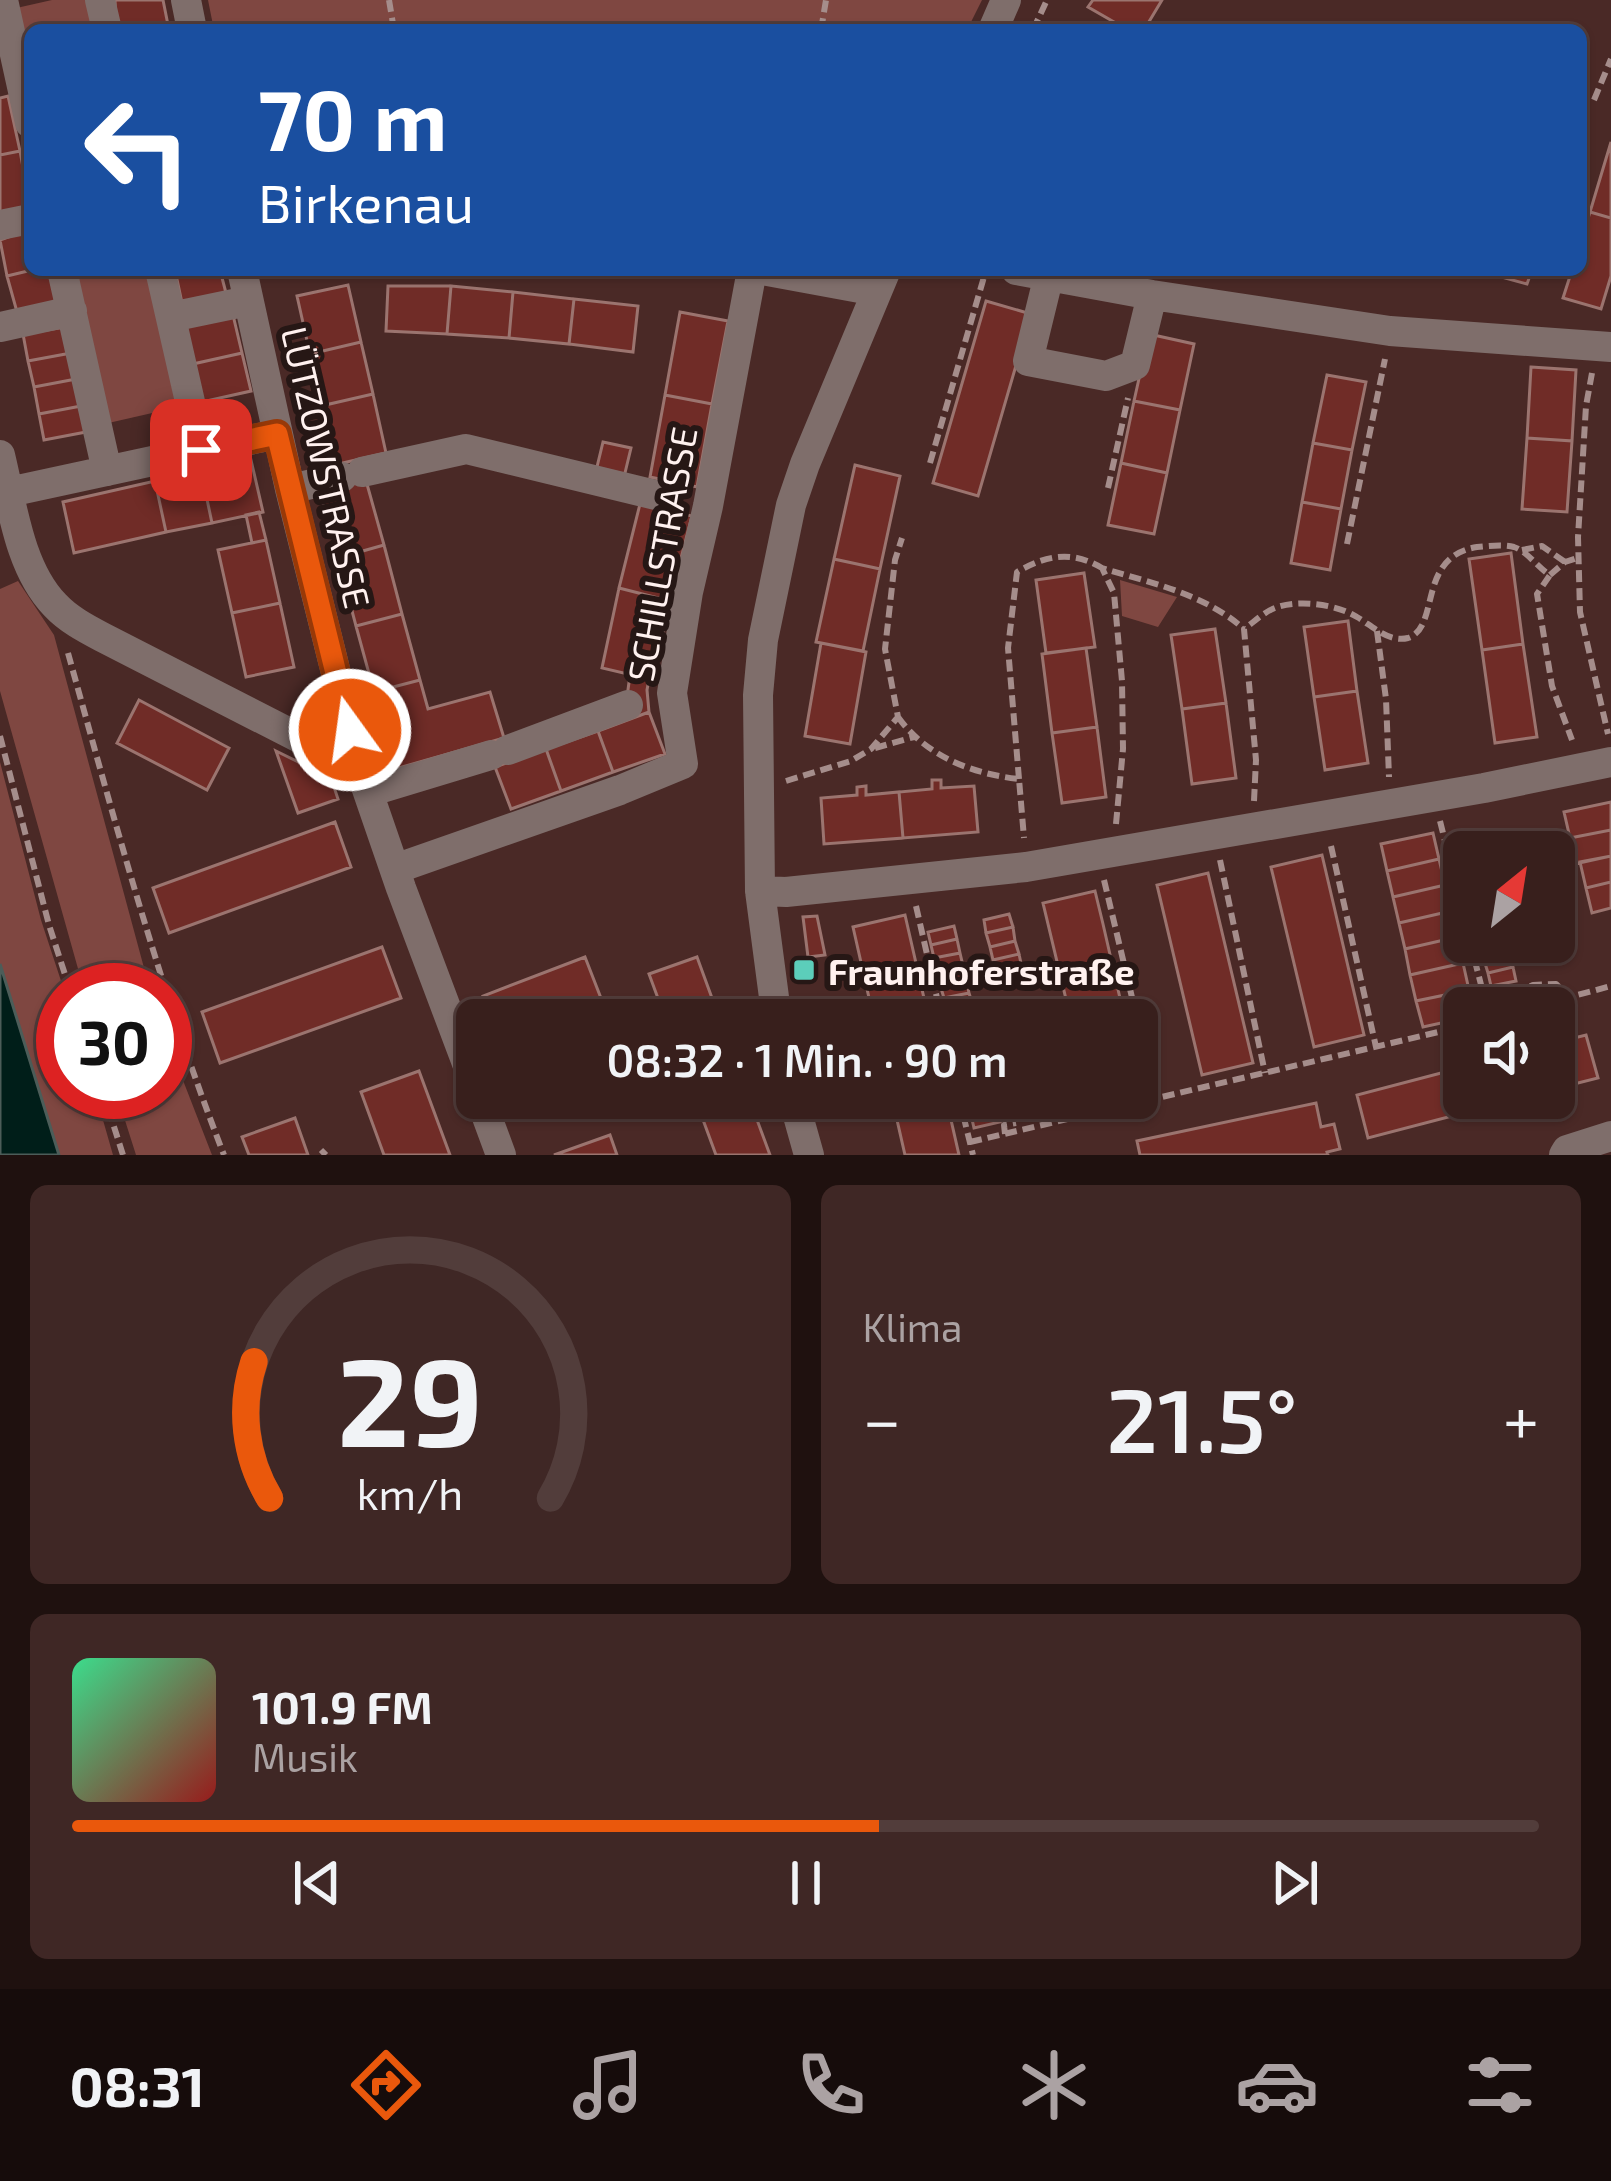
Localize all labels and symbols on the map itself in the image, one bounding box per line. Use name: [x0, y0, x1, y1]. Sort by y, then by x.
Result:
street label: LÜTZOWSTRASSE: [274, 322, 380, 612]
pin: [150, 399, 252, 501]
street label: SCHILLSTRASSE: [617, 423, 705, 685]
position arrow: [287, 667, 413, 793]
north arrow: [1443, 831, 1575, 963]
place label: Fraunhoferstraße: [828, 949, 1135, 992]
marker: Fraunhoferstraße: [791, 957, 817, 983]
speed limit sign: 30: [36, 963, 192, 1119]

